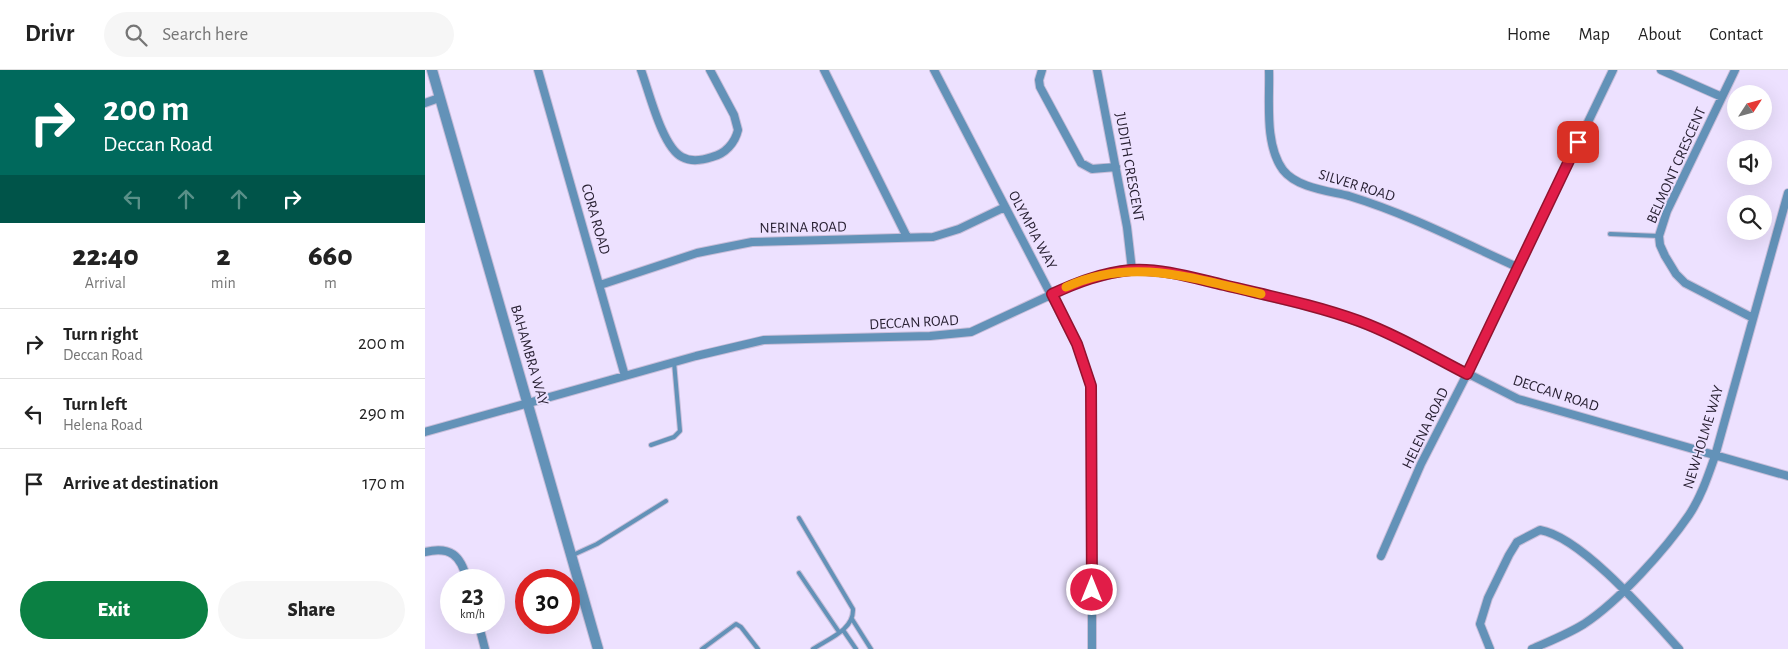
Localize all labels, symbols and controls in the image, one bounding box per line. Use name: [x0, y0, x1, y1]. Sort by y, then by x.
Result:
search box: [104, 12, 454, 57]
icon: search: [122, 21, 150, 49]
text: Drivr: [25, 22, 74, 46]
text: Search here: [162, 25, 248, 44]
text: Home: [1507, 26, 1550, 44]
text: Map: [1578, 26, 1610, 44]
text: About: [1638, 26, 1681, 44]
text: Contact: [1709, 26, 1763, 44]
north arrow: [1727, 85, 1773, 130]
map controls: [1727, 85, 1772, 240]
icon: right: [20, 90, 85, 155]
text: 200 m: [103, 92, 190, 127]
street label: BELMONT CRESCENT: [1644, 104, 1709, 226]
street label: JUDITH CRESCENT: [1113, 111, 1147, 223]
pin: [1557, 121, 1599, 163]
icon: arrive: [1564, 128, 1592, 156]
text: Deccan Road: [103, 133, 213, 155]
button: sound: [1727, 140, 1772, 185]
street label: SILVER ROAD: [1317, 167, 1397, 204]
street label: CORA ROAD: [578, 182, 613, 256]
icon: left: [119, 185, 147, 213]
icon: ahead: [172, 185, 200, 213]
icon: ahead: [225, 185, 253, 213]
icon: right: [278, 185, 306, 213]
street label: OLYMPIA WAY: [1006, 188, 1060, 272]
button: search: [1727, 195, 1772, 240]
street label: NERINA ROAD: [759, 219, 847, 236]
text: 22:40: [72, 241, 139, 271]
text: 2: [216, 241, 231, 271]
text: 660: [308, 241, 353, 271]
text: Arrival: [85, 275, 126, 291]
text: min: [211, 275, 236, 291]
text: m: [324, 275, 337, 291]
street label: BAHAMBRA WAY: [508, 303, 551, 407]
street label: DECCAN ROAD: [869, 313, 959, 332]
text: Turn right: [63, 325, 138, 344]
icon: right: [20, 330, 48, 358]
text: 200 m: [358, 334, 405, 353]
text: Deccan Road: [63, 347, 143, 363]
street label: DECCAN ROAD: [1511, 373, 1601, 415]
street label: NEWHOLME WAY: [1681, 384, 1726, 491]
street label: HELENA ROAD: [1399, 385, 1452, 471]
text: Turn left: [63, 395, 127, 414]
icon: left: [20, 400, 48, 428]
text: 290 m: [359, 404, 405, 423]
text: Helena Road: [63, 417, 142, 433]
icon: arrive: [20, 470, 48, 498]
text: Arrive at destination: [63, 474, 219, 493]
text: 170 m: [362, 474, 405, 493]
position arrow: [1065, 563, 1117, 615]
speed limit sign: 30: [515, 569, 580, 634]
button: Exit: [20, 581, 208, 639]
button: Share: [218, 581, 405, 639]
text: 23: [461, 583, 484, 608]
text: km/h: [460, 608, 485, 620]

